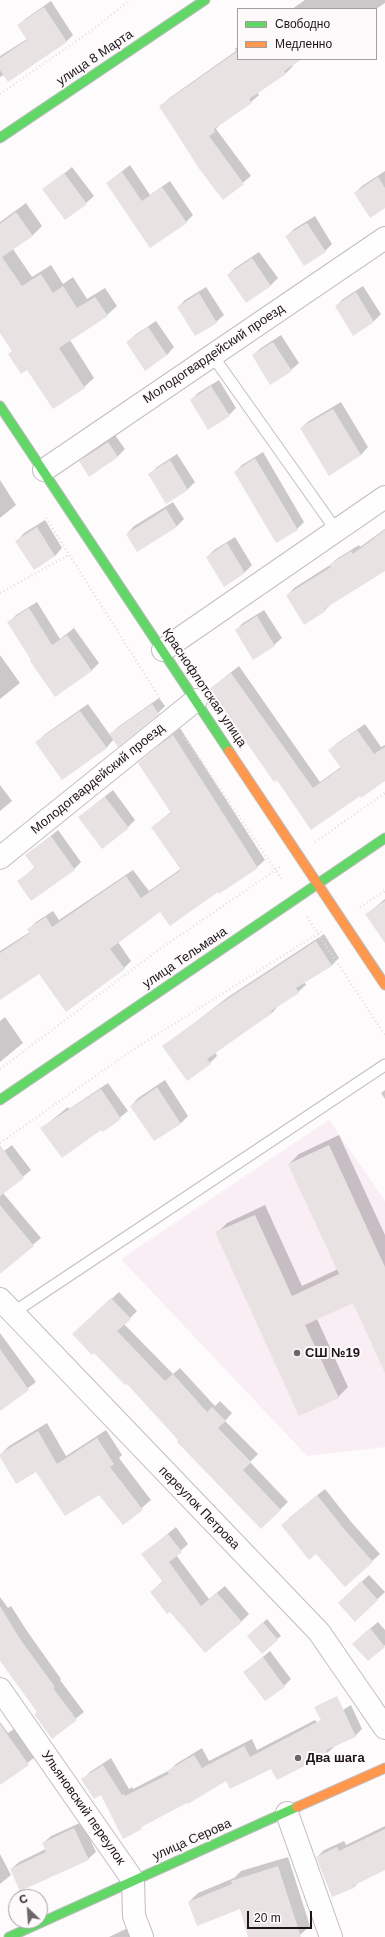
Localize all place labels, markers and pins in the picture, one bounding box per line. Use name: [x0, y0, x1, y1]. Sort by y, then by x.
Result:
place label: СШ №19: [305, 1345, 360, 1361]
marker: СШ №19: [292, 1348, 302, 1358]
place label: Два шага: [306, 1750, 365, 1766]
marker: Два шага: [293, 1753, 303, 1763]

